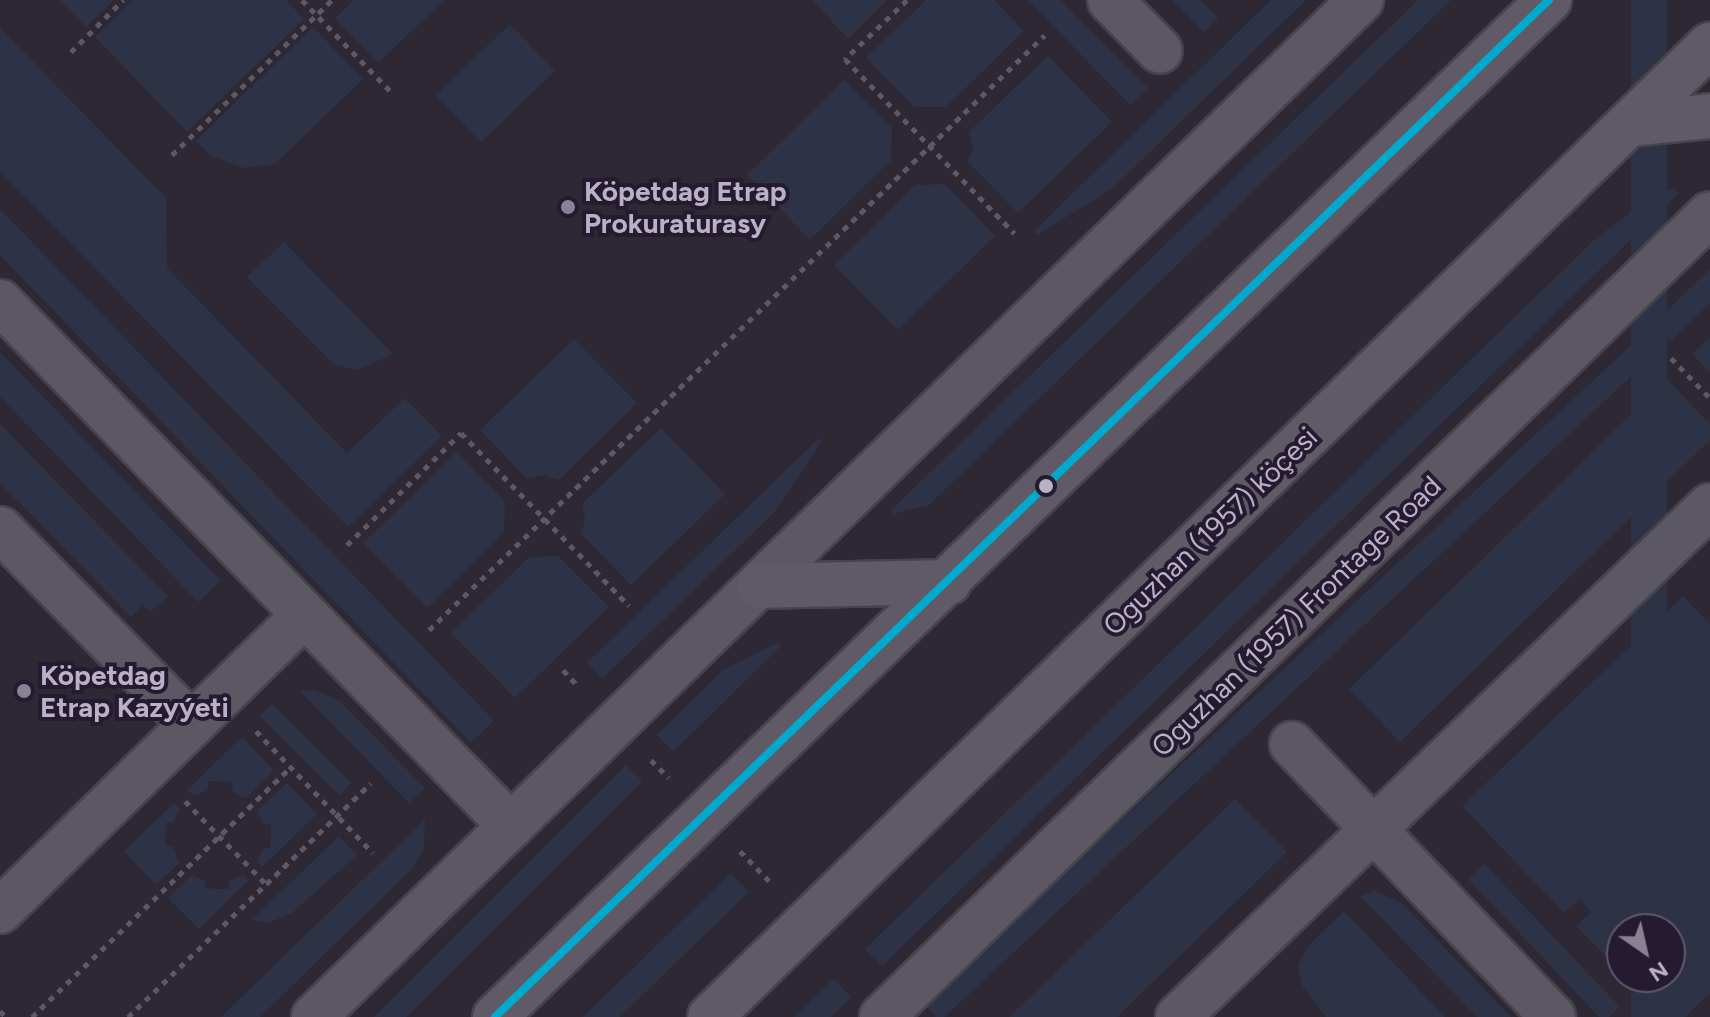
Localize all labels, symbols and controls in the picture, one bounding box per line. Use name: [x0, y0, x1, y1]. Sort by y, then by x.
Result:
place label: Köpetdag Etrap Prokuraturasy: [584, 174, 787, 240]
marker: Köpetdag Etrap Prokuraturasy: [559, 198, 577, 216]
street label: Oguzhan (1957) köçesi: [1096, 420, 1324, 642]
street label: Oguzhan (1957) Frontage Road: [1144, 469, 1448, 763]
unlabelled marker: [1038, 478, 1054, 494]
place label: Köpetdag Etrap Kazyýeti: [40, 658, 229, 724]
marker: Köpetdag Etrap Kazyýeti: [15, 682, 33, 700]
north arrow: [1606, 913, 1686, 993]
text: N: [1644, 956, 1673, 988]

